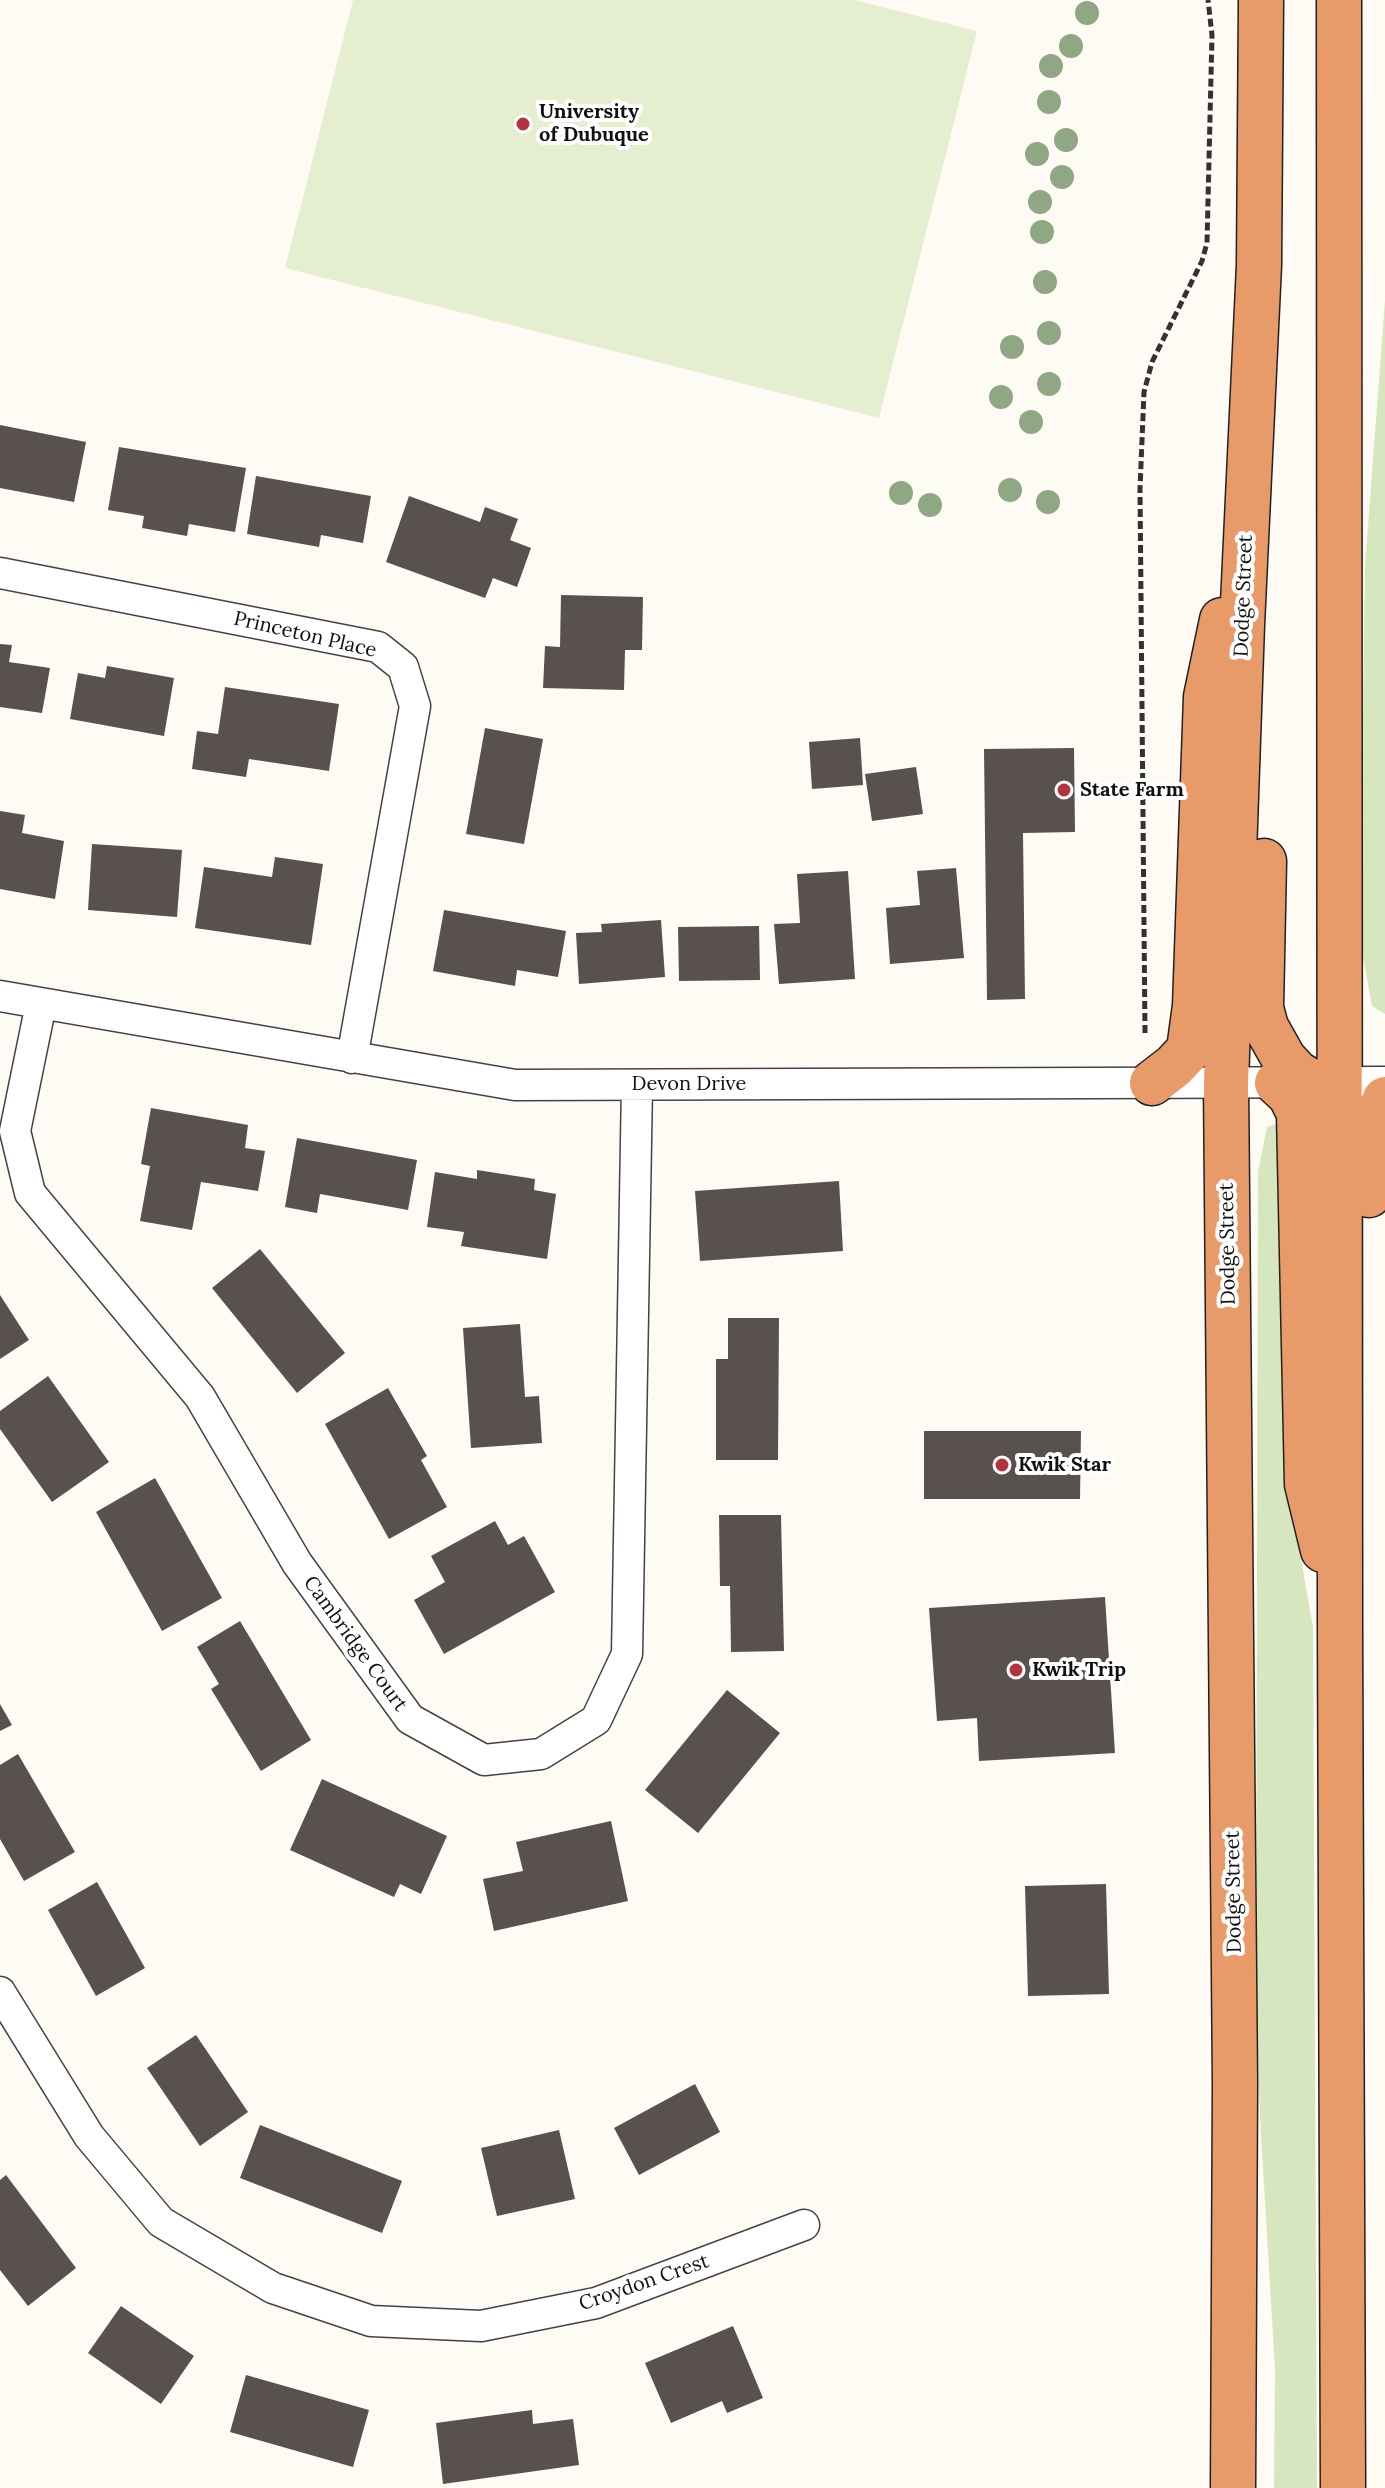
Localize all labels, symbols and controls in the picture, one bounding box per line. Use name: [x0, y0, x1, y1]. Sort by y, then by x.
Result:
place label: University of Dubuque: [539, 100, 649, 147]
marker: University of Dubuque: [514, 115, 532, 133]
street label: Dodge Street: [1230, 534, 1258, 658]
street label: Princeton Place: [231, 607, 379, 663]
place label: State Farm: [1080, 778, 1184, 802]
marker: State Farm: [1055, 781, 1073, 799]
street label: Devon Drive: [632, 1072, 746, 1096]
street label: Dodge Street: [1215, 1183, 1241, 1305]
place label: Kwik Star: [1018, 1453, 1111, 1477]
marker: Kwik Star: [993, 1456, 1011, 1474]
street label: Cambridge Court: [298, 1572, 412, 1716]
place label: Kwik Trip: [1032, 1658, 1126, 1682]
marker: Kwik Trip: [1007, 1661, 1025, 1679]
street label: Dodge Street: [1221, 1831, 1247, 1953]
street label: Croydon Crest: [576, 2250, 712, 2316]

